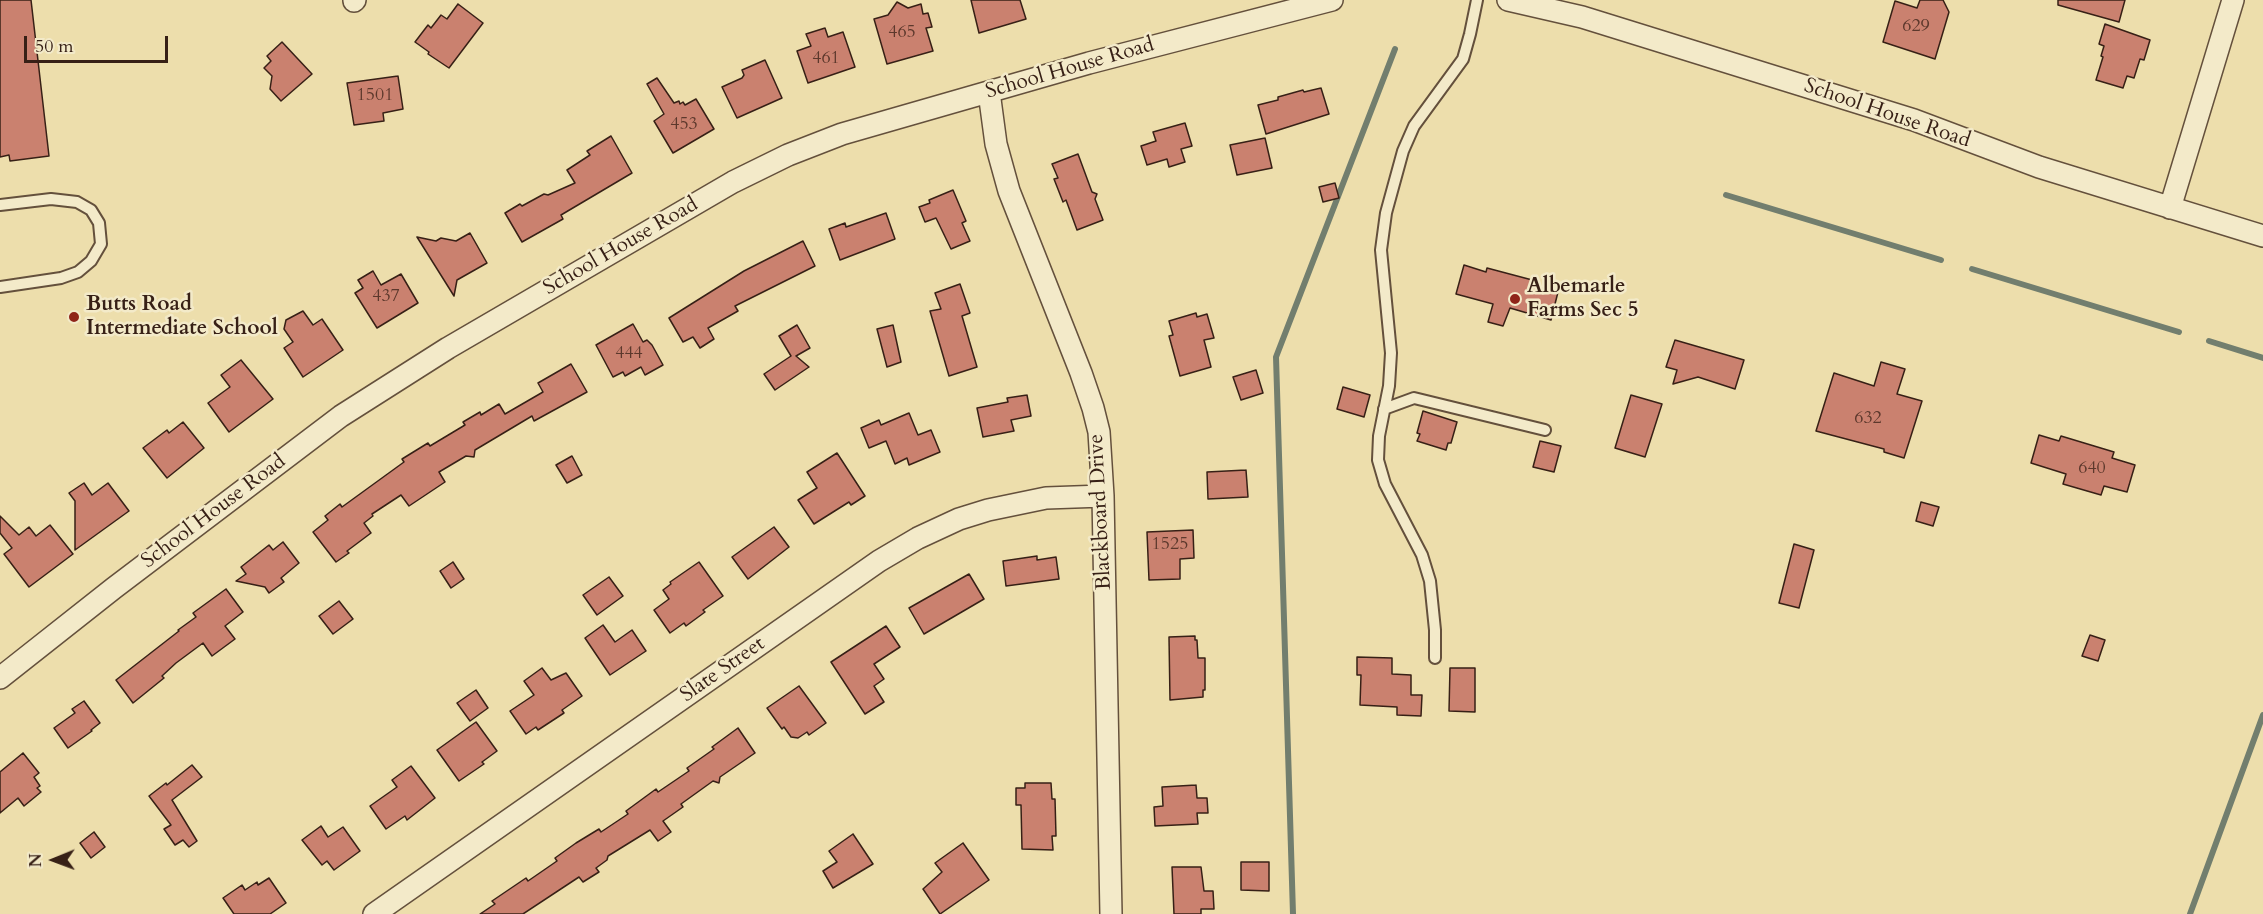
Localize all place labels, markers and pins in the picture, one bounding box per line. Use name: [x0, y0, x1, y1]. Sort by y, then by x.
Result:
place label: Albemarle Farms Sec 5: [1527, 274, 1638, 324]
place label: Butts Road Intermediate School: [86, 292, 278, 342]
marker: Albemarle Farms Sec 5: [1508, 292, 1522, 306]
marker: Butts Road Intermediate School: [67, 310, 81, 324]

